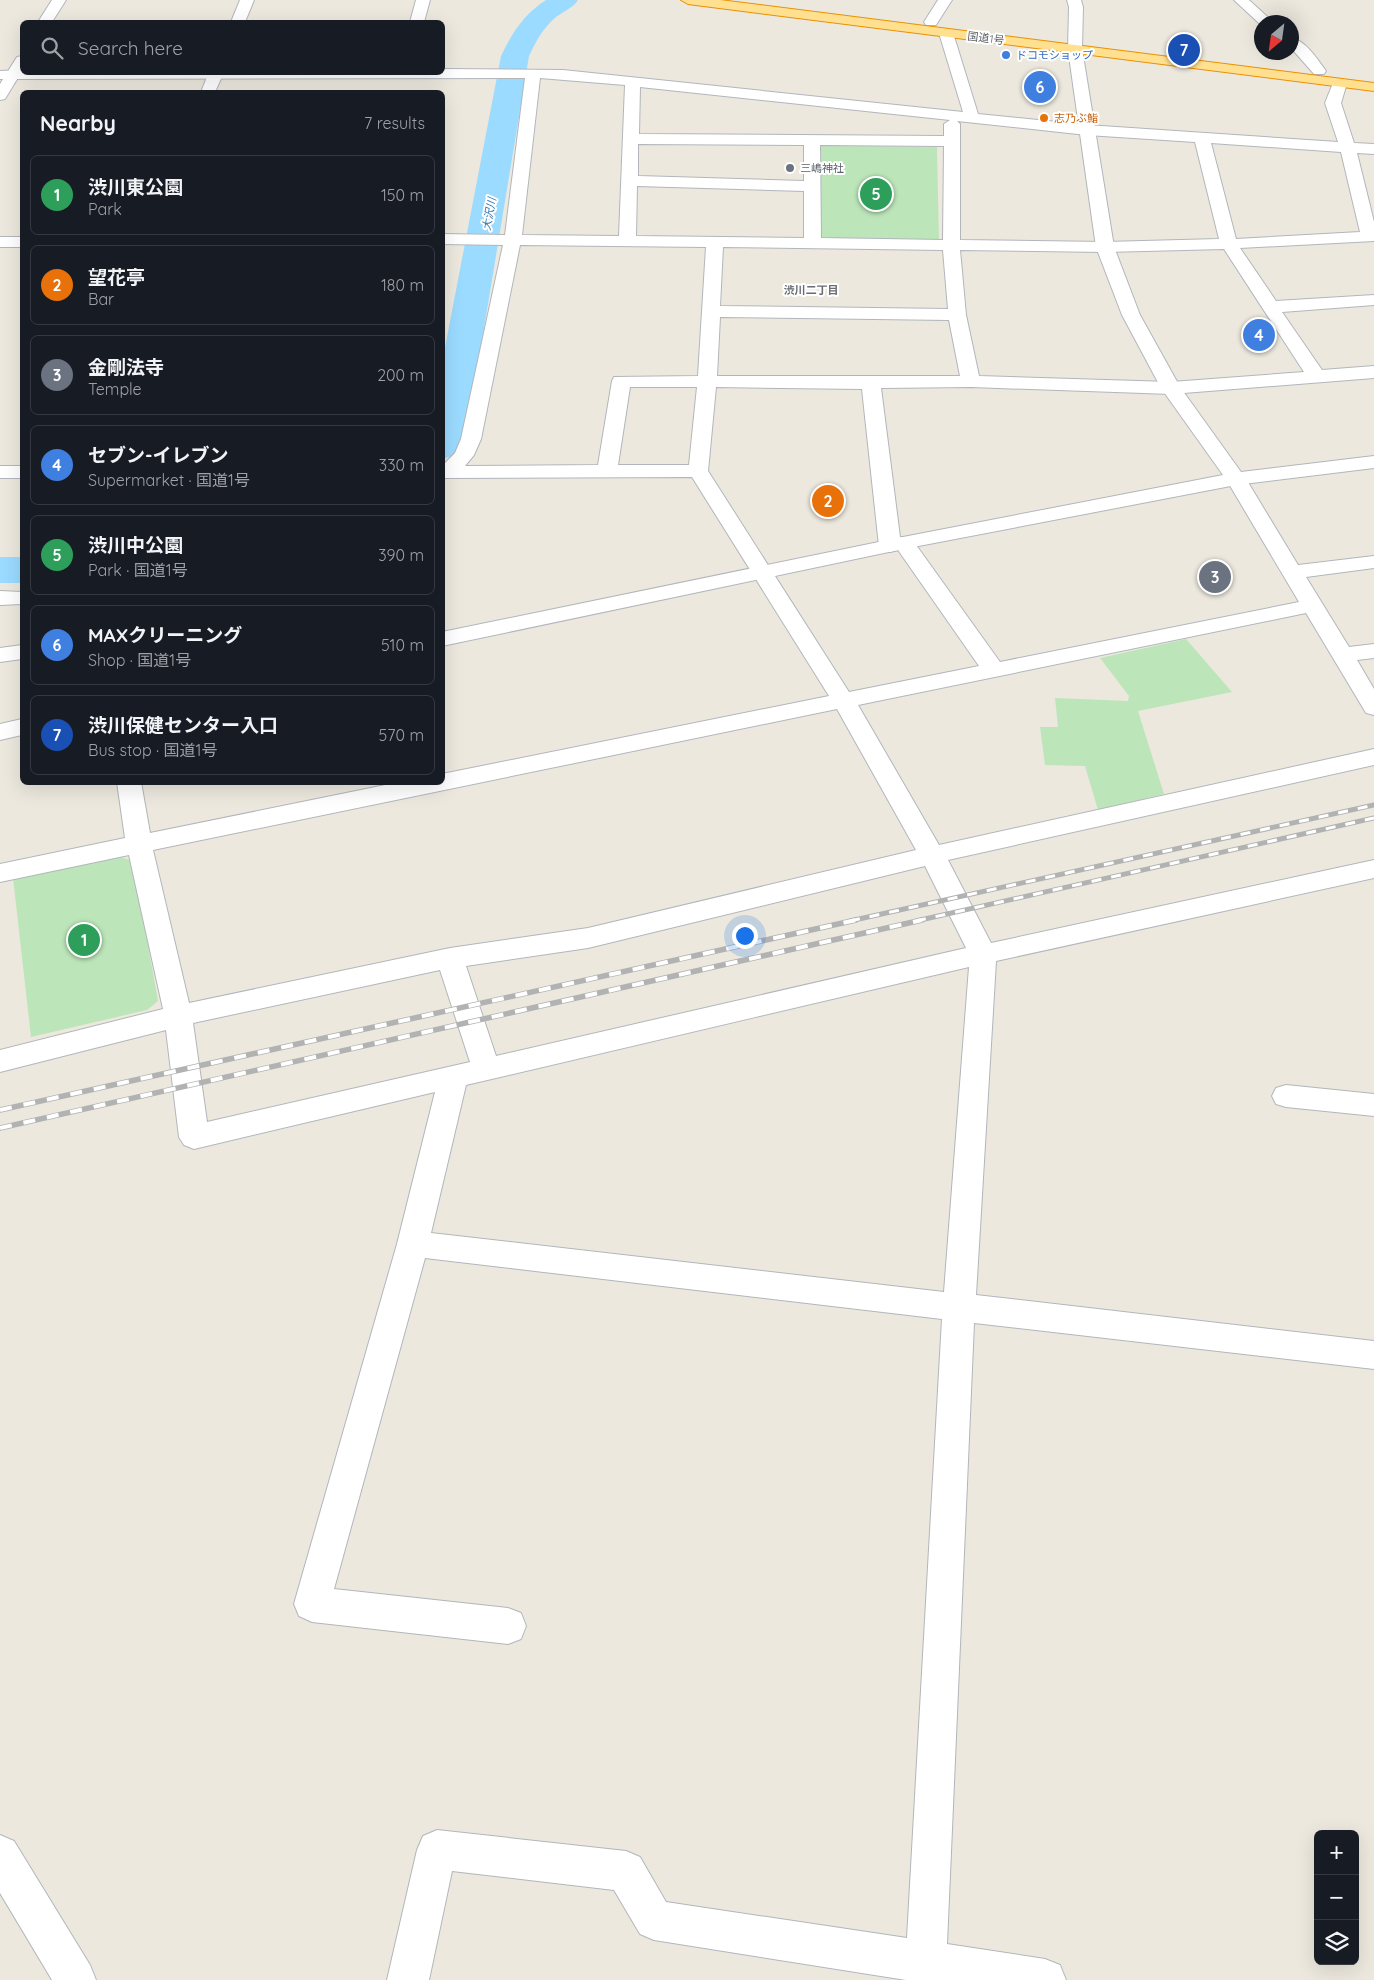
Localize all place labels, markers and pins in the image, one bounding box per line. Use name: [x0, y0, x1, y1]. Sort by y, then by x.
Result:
pin: 7: [1168, 31, 1200, 69]
place label: ドコモショップ: [1016, 48, 1093, 62]
marker: ドコモショップ: [1000, 49, 1012, 61]
pin: 6: [1024, 68, 1056, 106]
place label: 志乃ぶ鮨: [1054, 111, 1098, 125]
marker: 志乃ぶ鮨: [1038, 112, 1050, 124]
place label: 三嶋神社: [800, 161, 844, 175]
marker: 三嶋神社: [784, 162, 796, 174]
pin: 5: [860, 175, 892, 213]
pin: 4: [1243, 316, 1275, 354]
pin: 2: [812, 482, 844, 520]
pin: 3: [1199, 558, 1231, 596]
pin: 1: [68, 921, 100, 959]

